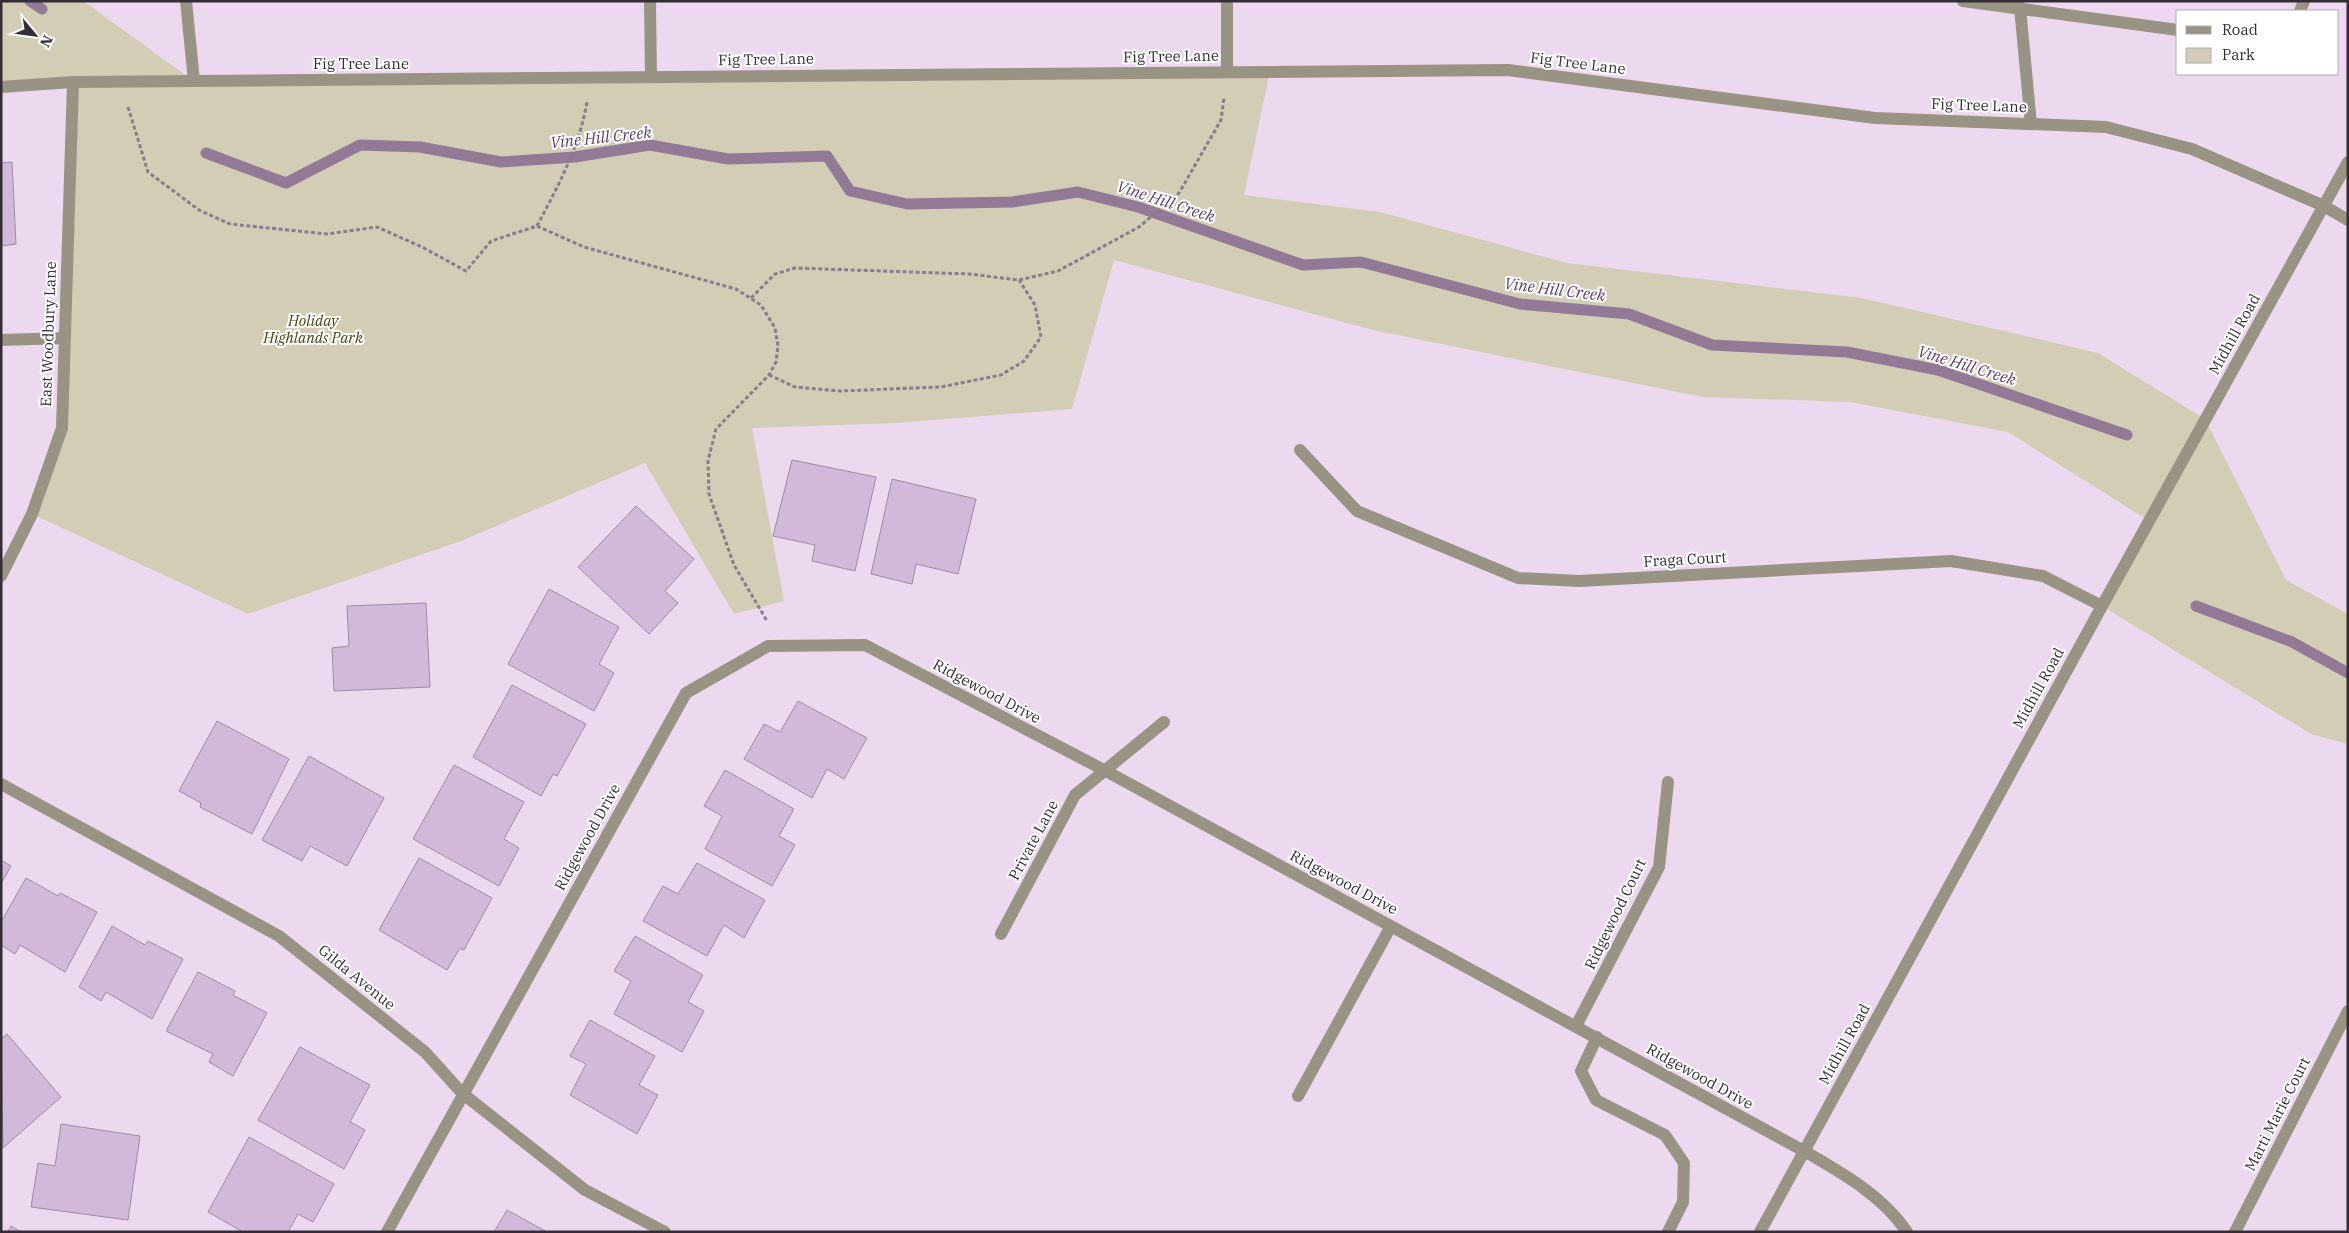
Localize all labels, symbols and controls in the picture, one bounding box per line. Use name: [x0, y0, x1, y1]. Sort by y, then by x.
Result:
north arrow: [10, 10, 60, 60]
legend: [2176, 10, 2339, 75]
text: Road: [2222, 20, 2258, 39]
text: N: [36, 32, 57, 51]
text: Park: [2222, 45, 2255, 64]
street label: Fig Tree Lane: [1123, 46, 1219, 66]
street label: Fig Tree Lane: [1529, 48, 1627, 78]
street label: Fig Tree Lane: [718, 49, 814, 69]
street label: Fig Tree Lane: [313, 54, 409, 73]
street label: Fig Tree Lane: [1931, 94, 2027, 116]
water label: Vine Hill Creek: [549, 122, 653, 152]
water label: Vine Hill Creek: [1115, 176, 1218, 226]
street label: East Woodbury Lane: [36, 261, 60, 407]
water label: Vine Hill Creek: [1503, 273, 1607, 305]
street label: Midhill Road: [2204, 290, 2264, 378]
park label: Holiday Highlands Park: [262, 311, 363, 347]
water label: Vine Hill Creek: [1915, 341, 2019, 390]
street label: Fraga Court: [1643, 547, 1727, 571]
street label: Midhill Road: [2008, 644, 2068, 732]
street label: Ridgewood Drive: [930, 655, 1044, 727]
street label: Ridgewood Drive: [550, 780, 624, 894]
street label: Private Lane: [1004, 797, 1062, 883]
street label: Ridgewood Drive: [1287, 846, 1401, 918]
street label: Ridgewood Court: [1580, 856, 1650, 972]
street label: Gilda Avenue: [315, 940, 399, 1014]
street label: Midhill Road: [1814, 1000, 1874, 1088]
street label: Ridgewood Drive: [1643, 1039, 1757, 1113]
street label: Marti Marie Court: [2240, 1054, 2314, 1174]

